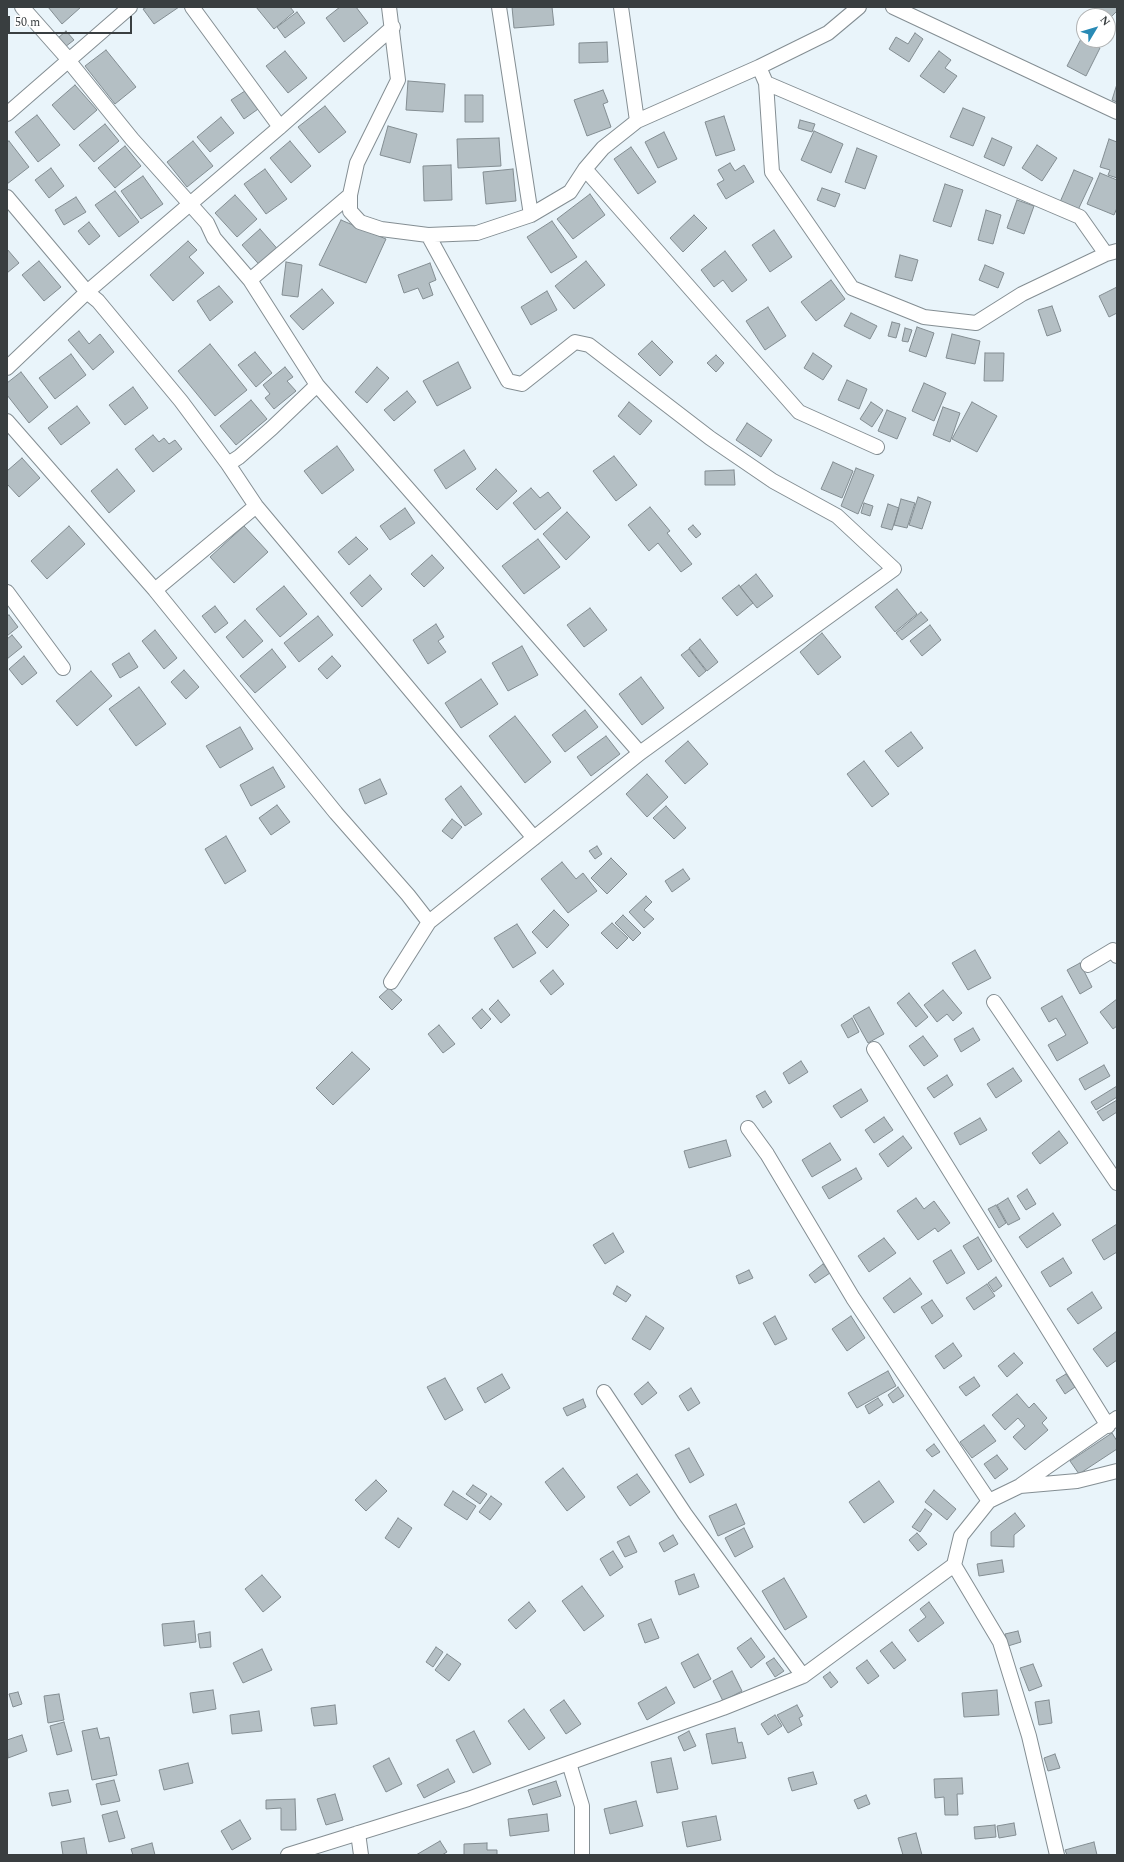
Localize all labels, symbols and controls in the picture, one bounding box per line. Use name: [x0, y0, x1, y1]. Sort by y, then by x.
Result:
scale bar: [10, 8, 134, 34]
north arrow: [1076, 8, 1116, 48]
text: N: [1096, 12, 1115, 30]
text: 50 m: [15, 13, 40, 32]

